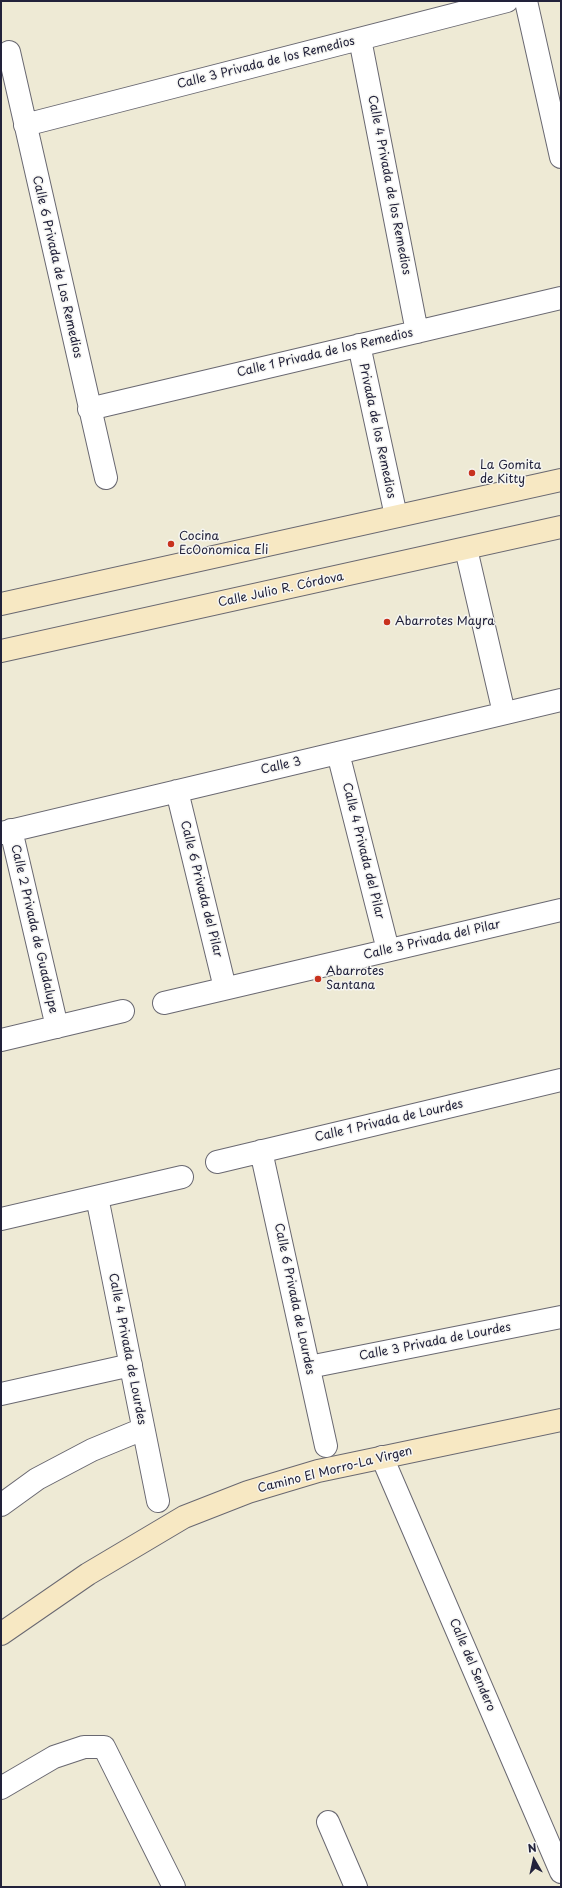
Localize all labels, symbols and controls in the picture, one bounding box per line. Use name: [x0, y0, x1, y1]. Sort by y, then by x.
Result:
street label: Calle 3 Privada de los Remedios: [176, 34, 356, 92]
street label: Calle 4 Privada de los Remedios: [365, 94, 413, 276]
street label: Calle 6 Privada de Los Remedios: [29, 174, 85, 360]
street label: Calle 1 Privada de los Remedios: [236, 326, 414, 380]
street label: Privada de los Remedios: [356, 362, 398, 500]
place label: La Gomita de Kitty: [480, 459, 541, 487]
marker: La Gomita de Kitty: [467, 468, 477, 478]
place label: Cocina Ec0onomica Eli: [179, 530, 268, 558]
marker: Cocina Ec0onomica Eli: [166, 539, 176, 549]
street label: Calle Julio R. Córdova: [217, 570, 345, 610]
place label: Abarrotes Mayra: [395, 615, 495, 629]
marker: Abarrotes Mayra: [382, 617, 392, 627]
street label: Calle 3: [259, 754, 303, 778]
street label: Calle 4 Privada del Pilar: [339, 781, 387, 921]
street label: Calle 6 Privada del Pilar: [177, 819, 225, 959]
street label: Calle 2 Privada de Guadalupe: [8, 843, 60, 1015]
street label: Calle 3 Privada del Pilar: [362, 917, 502, 963]
place label: Abarrotes Santana: [326, 965, 384, 993]
marker: Abarrotes Santana: [313, 974, 323, 984]
street label: Calle 1 Privada de Lourdes: [313, 1097, 465, 1145]
street label: Calle 6 Privada de Lourdes: [271, 1222, 317, 1376]
street label: Calle 4 Privada de Lourdes: [105, 1272, 149, 1426]
street label: Calle 3 Privada de Lourdes: [358, 1320, 512, 1364]
street label: Camino El Morro-La Virgen: [256, 1444, 414, 1496]
street label: Calle del Sendero: [446, 1616, 498, 1714]
text: N: [526, 1839, 538, 1857]
north arrow: [514, 1840, 554, 1880]

